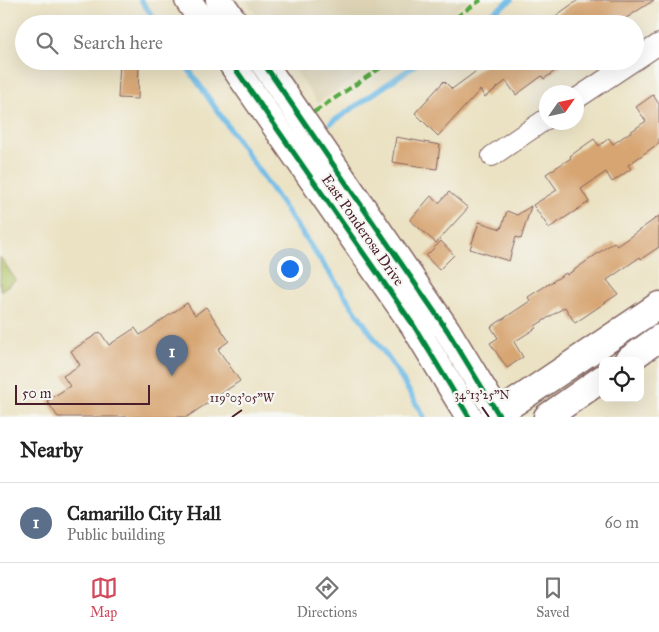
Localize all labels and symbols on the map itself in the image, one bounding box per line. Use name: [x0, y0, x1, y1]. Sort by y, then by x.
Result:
north arrow: [539, 85, 584, 130]
street label: East Ponderosa Drive: [318, 171, 408, 289]
your location: [277, 256, 303, 282]
pin: 1: [156, 335, 188, 376]
scale bar: [15, 382, 150, 405]
text: 34°13'25"N: [454, 388, 510, 402]
text: 119°03'05"W: [210, 391, 275, 405]

